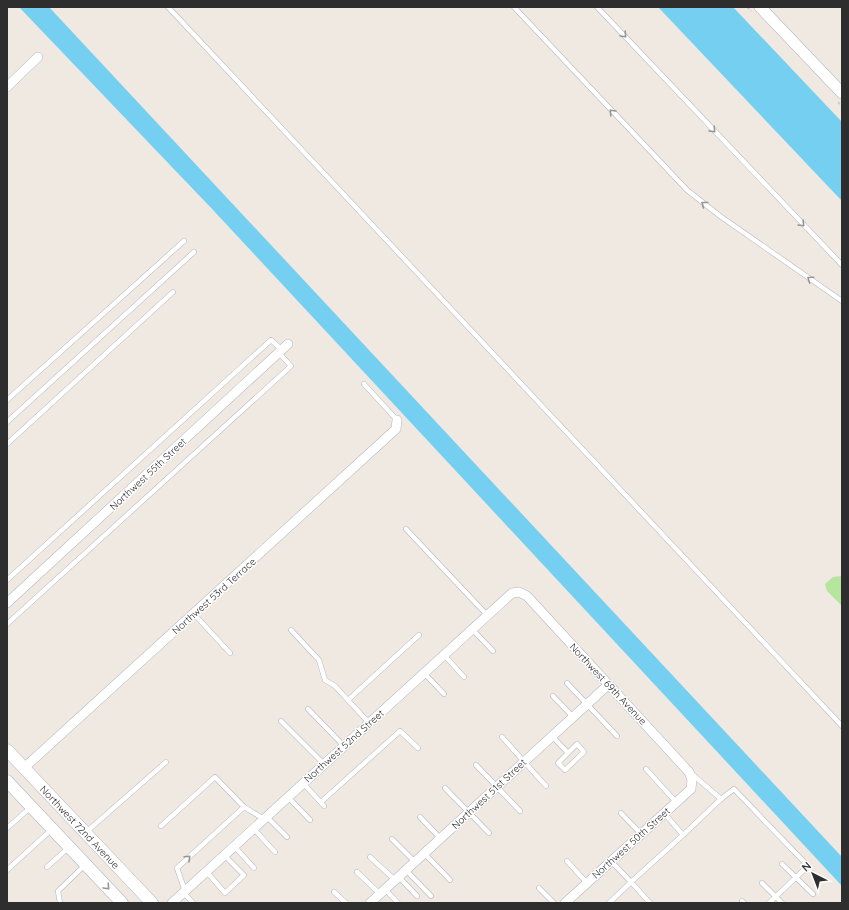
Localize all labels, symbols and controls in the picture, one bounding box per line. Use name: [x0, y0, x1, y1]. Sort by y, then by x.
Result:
one-way arrow: [619, 30, 626, 38]
one-way arrow: [610, 109, 617, 116]
one-way arrow: [708, 125, 716, 133]
one-way arrow: [701, 201, 708, 208]
one-way arrow: [797, 219, 805, 227]
one-way arrow: [807, 276, 814, 284]
street label: Northwest 55th Street: [107, 435, 190, 513]
street label: Northwest 53rd Terrace: [169, 555, 259, 637]
street label: Northwest 69th Avenue: [567, 640, 650, 728]
street label: Northwest 52nd Street: [301, 706, 387, 785]
street label: Northwest 51st Street: [449, 756, 530, 832]
street label: Northwest 72nd Avenue: [37, 783, 123, 872]
street label: Northwest 50th Street: [589, 804, 673, 882]
north arrow: [793, 854, 833, 894]
one-way arrow: [183, 855, 191, 863]
text: N: [799, 859, 814, 874]
one-way arrow: [102, 882, 109, 889]

